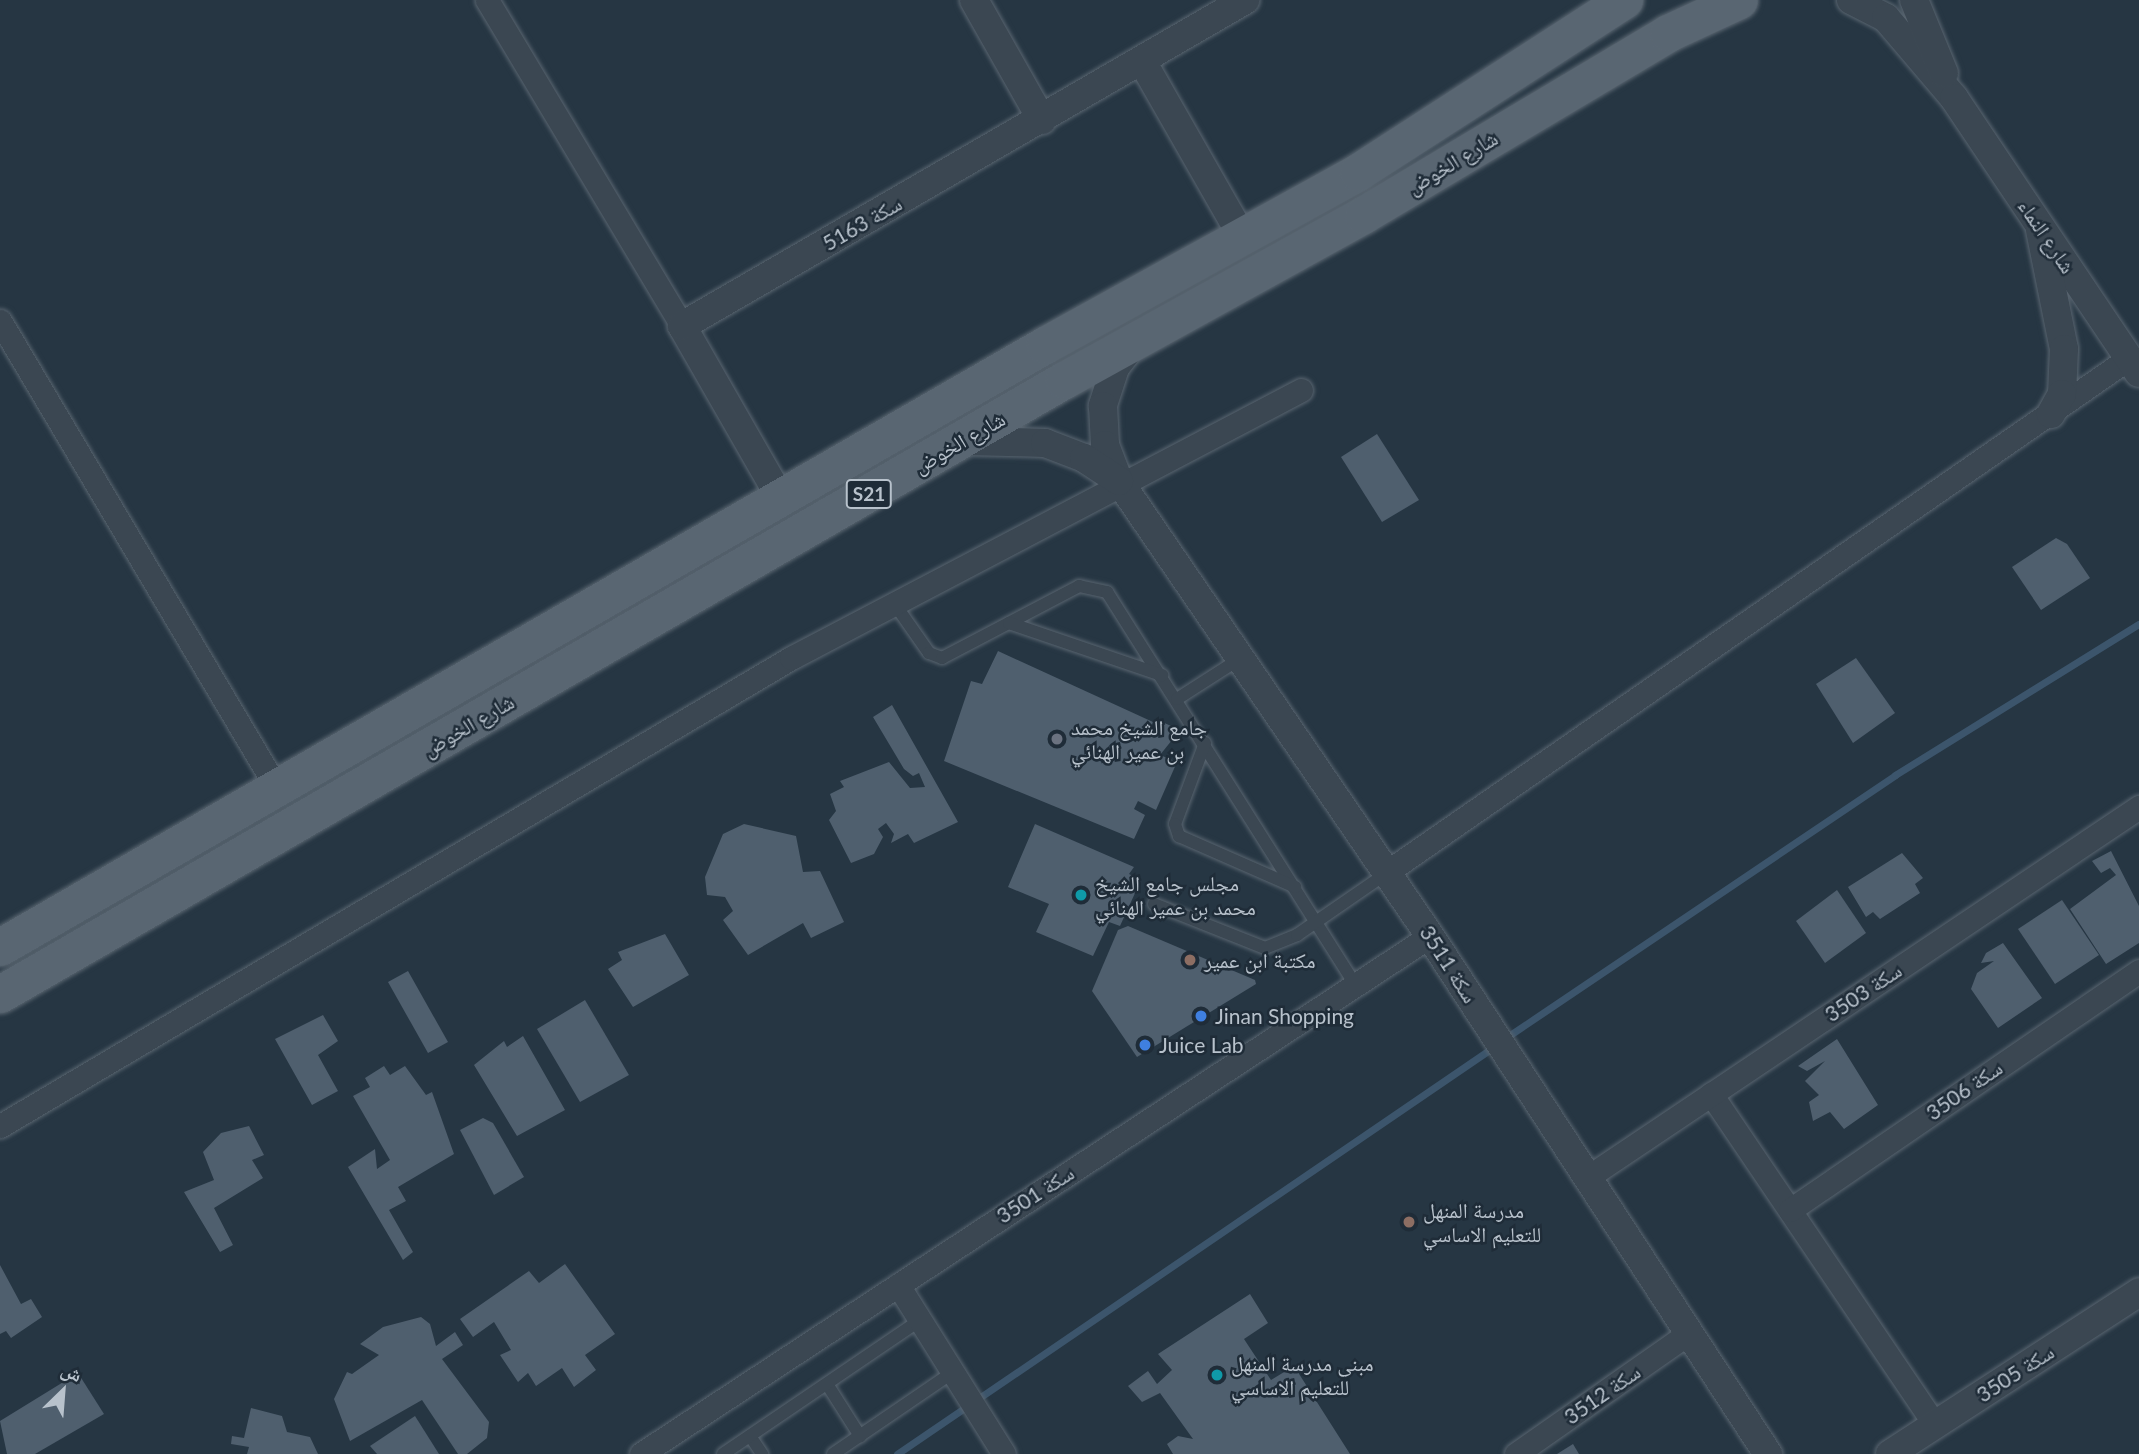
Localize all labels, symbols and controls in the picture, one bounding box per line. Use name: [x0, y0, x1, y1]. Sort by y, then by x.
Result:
street label: شارع الخوض: [1402, 125, 1502, 199]
street label: سكة 5163: [818, 190, 906, 256]
street label: شارع النماء: [2013, 194, 2081, 278]
street label: شارع الخوض: [909, 406, 1009, 478]
road number: S21: [844, 478, 894, 509]
street label: شارع الخوض: [418, 689, 518, 761]
place label: جامع الشيخ محمد بن عمير الهنائي: [1071, 714, 1207, 764]
marker: جامع الشيخ محمد بن عمير الهنائي: [1049, 731, 1065, 747]
place label: مجلس جامع الشيخ محمد بن عمير الهنائي: [1095, 870, 1256, 920]
marker: مجلس جامع الشيخ محمد بن عمير الهنائي: [1073, 887, 1089, 903]
street label: سكة 3511: [1415, 921, 1483, 1007]
place label: مكتبة ابن عمير: [1204, 947, 1316, 973]
marker: مكتبة ابن عمير: [1182, 952, 1198, 968]
street label: سكة 3503: [1820, 957, 1906, 1027]
place label: Jinan Shopping: [1215, 1003, 1354, 1029]
marker: Jinan Shopping: [1193, 1008, 1209, 1024]
place label: Juice Lab: [1159, 1032, 1244, 1058]
marker: Juice Lab: [1137, 1037, 1153, 1053]
street label: سكة 3506: [1921, 1055, 2007, 1125]
street label: سكة 3501: [992, 1160, 1078, 1228]
place label: مدرسة المنهل للتعليم الاساسي: [1423, 1197, 1541, 1247]
marker: مدرسة المنهل للتعليم الاساسي: [1401, 1214, 1417, 1230]
street label: سكة 3505: [1972, 1339, 2058, 1407]
place label: مبنى مدرسة المنهل للتعليم الاساسي: [1231, 1350, 1374, 1400]
north arrow: [28, 1356, 98, 1426]
text: ش: [58, 1357, 86, 1386]
street label: سكة 3512: [1559, 1359, 1645, 1429]
marker: مبنى مدرسة المنهل للتعليم الاساسي: [1209, 1367, 1225, 1383]

